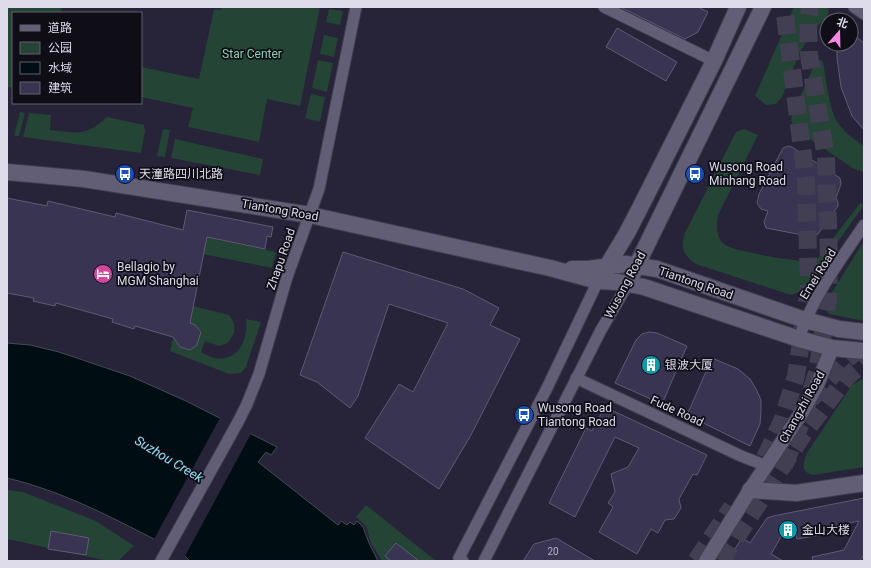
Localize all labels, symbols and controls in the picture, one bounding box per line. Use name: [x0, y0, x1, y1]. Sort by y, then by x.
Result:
legend: [12, 12, 142, 104]
north arrow: [819, 12, 859, 52]
text: 北: [835, 15, 850, 31]
text: 道路: [48, 21, 72, 35]
text: 公园: [48, 41, 72, 55]
park label: Star Center: [222, 47, 282, 61]
text: 水域: [48, 61, 72, 75]
text: 建筑: [48, 81, 72, 95]
place label: Wusong Road Minhang Road: [709, 160, 786, 188]
bus stop icon: 天潼路四川北路: [114, 163, 136, 185]
bus stop icon: Wusong Road Minhang Road: [684, 163, 706, 185]
place label: 天潼路四川北路: [139, 167, 223, 181]
street label: Tiantong Road: [240, 196, 320, 224]
street label: Zhapu Road: [264, 226, 298, 292]
street label: Emei Road: [797, 246, 839, 302]
street label: Wusong Road: [601, 249, 649, 321]
place label: Bellagio by MGM Shanghai: [117, 260, 199, 288]
hotel icon: Bellagio by MGM Shanghai: [92, 263, 114, 285]
street label: Tiantong Road: [657, 264, 735, 302]
building icon: 银波大厦: [640, 354, 662, 376]
place label: 银波大厦: [665, 358, 713, 372]
street label: Changzhi Road: [776, 368, 828, 446]
street label: Fude Road: [648, 393, 706, 429]
place label: Wusong Road Tiantong Road: [538, 401, 616, 429]
bus stop icon: Wusong Road Tiantong Road: [513, 404, 535, 426]
water label: Suzhou Creek: [132, 433, 206, 486]
building icon: 金山大楼: [777, 519, 799, 541]
place label: 金山大楼: [802, 523, 850, 537]
house number: 20: [547, 546, 559, 557]

